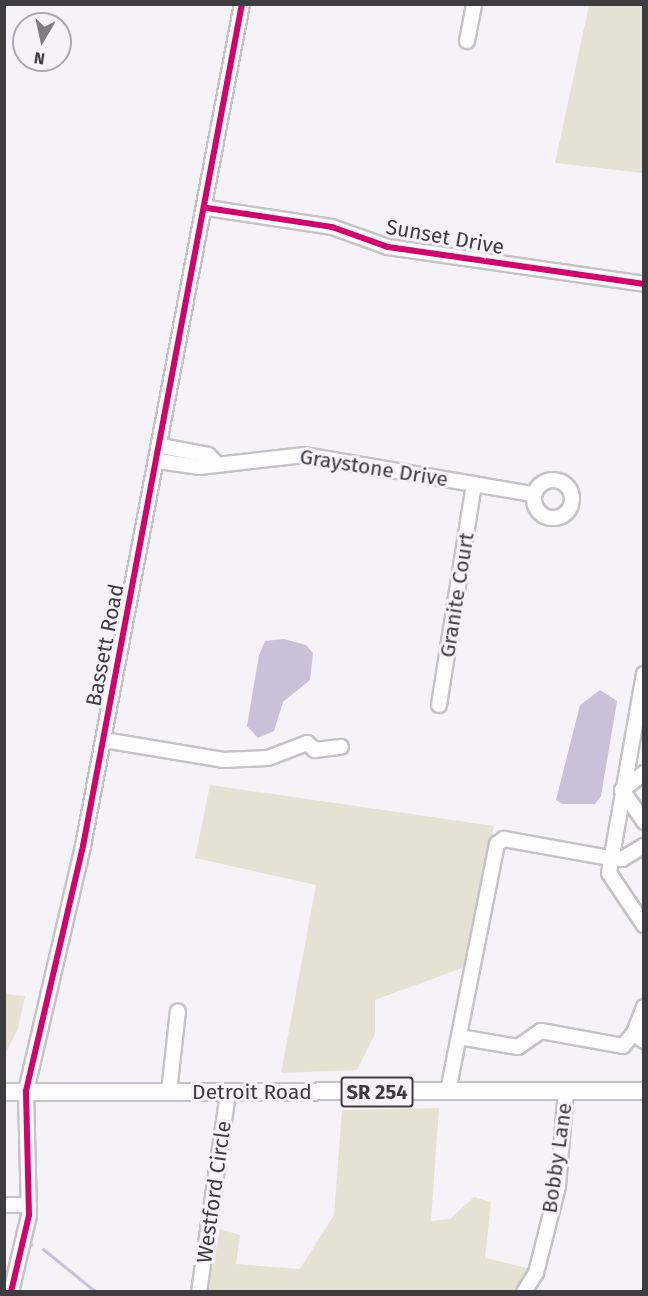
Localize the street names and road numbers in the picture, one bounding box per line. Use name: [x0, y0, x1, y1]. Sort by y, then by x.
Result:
street label: Sunset Drive: [384, 214, 506, 260]
street label: Graystone Drive: [298, 444, 450, 492]
street label: Granite Court: [435, 531, 479, 659]
street label: Bassett Road: [81, 582, 129, 708]
road number: SR 254: [340, 1075, 415, 1109]
street label: Detroit Road: [192, 1079, 312, 1105]
street label: Bobby Lane: [537, 1101, 577, 1215]
street label: Westford Circle: [192, 1119, 236, 1265]

